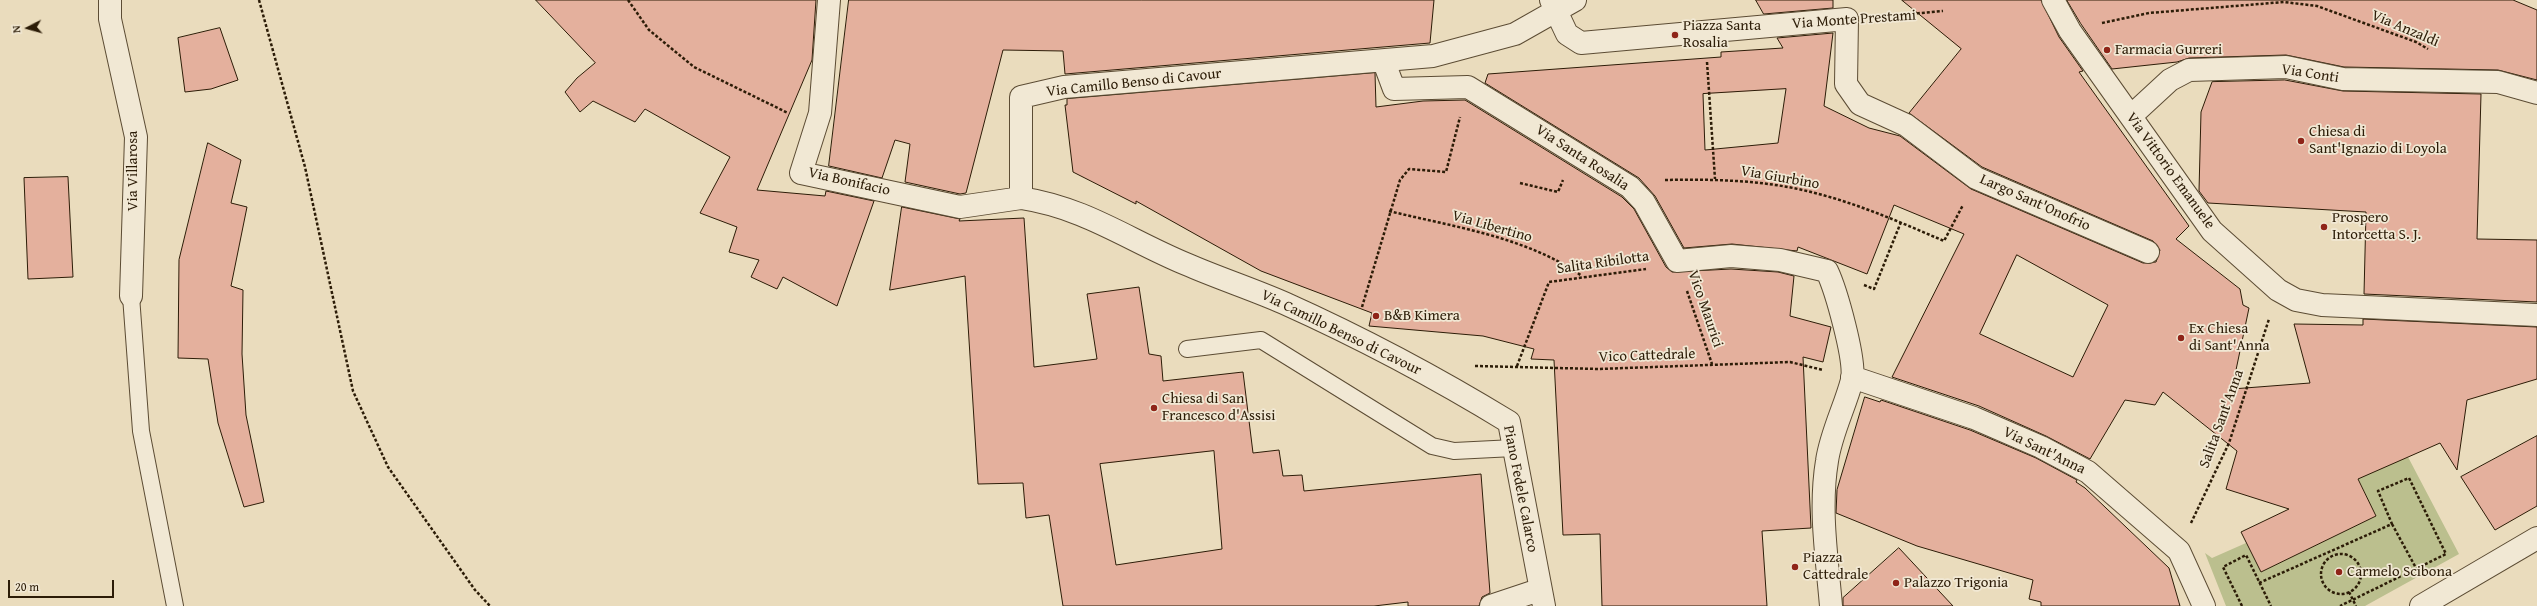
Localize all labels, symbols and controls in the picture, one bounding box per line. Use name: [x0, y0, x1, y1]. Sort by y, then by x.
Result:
street label: Via Monte Prestami: [1791, 7, 1917, 33]
street label: Via Anzaldi: [2368, 7, 2442, 51]
north arrow: [8, 8, 48, 48]
place label: Piazza Santa Rosalia: [1683, 17, 1761, 52]
text: N: [8, 25, 24, 34]
marker: Piazza Santa Rosalia: [1670, 30, 1680, 40]
place label: Farmacia Gurreri: [2115, 41, 2222, 59]
marker: Farmacia Gurreri: [2102, 45, 2112, 55]
street label: Via Conti: [2280, 61, 2340, 87]
street label: Via Camillo Benso di Cavour: [1046, 65, 1222, 101]
street label: Via Vittorio Emanuele: [2122, 109, 2218, 233]
street label: Via Santa Rosalia: [1532, 121, 1632, 195]
place label: Chiesa di Sant'Ignazio di Loyola: [2309, 123, 2447, 158]
street label: Via Villarosa: [124, 131, 142, 211]
marker: Chiesa di Sant'Ignazio di Loyola: [2296, 136, 2306, 146]
street label: Via Giurbino: [1739, 162, 1821, 194]
street label: Via Bonifacio: [806, 164, 892, 200]
street label: Largo Sant'Onofrio: [1977, 171, 2093, 235]
street label: Via Libertino: [1450, 207, 1534, 247]
place label: Prospero Intorcetta S. J.: [2332, 209, 2421, 244]
marker: Prospero Intorcetta S. J.: [2319, 222, 2329, 232]
street label: Salita Ribilotta: [1556, 248, 1650, 278]
street label: Vico Maurici: [1683, 268, 1727, 350]
street label: Via Camillo Benso di Cavour: [1258, 286, 1424, 380]
place label: B&B Kimera: [1384, 307, 1460, 325]
marker: B&B Kimera: [1371, 311, 1381, 321]
place label: Ex Chiesa di Sant'Anna: [2189, 320, 2270, 355]
marker: Ex Chiesa di Sant'Anna: [2176, 333, 2186, 343]
street label: Vico Cattedrale: [1598, 345, 1696, 367]
street label: Salita Sant'Anna: [2196, 367, 2248, 471]
place label: Chiesa di San Francesco d'Assisi: [1162, 390, 1275, 425]
marker: Chiesa di San Francesco d'Assisi: [1149, 403, 1159, 413]
street label: Via Sant'Anna: [2000, 423, 2088, 479]
street label: Piano Fedele Calarco: [1499, 424, 1541, 554]
place label: Piazza Cattedrale: [1803, 549, 1868, 584]
marker: Piazza Cattedrale: [1790, 562, 1800, 572]
place label: Carmelo Scibona: [2347, 563, 2452, 581]
marker: Carmelo Scibona: [2334, 567, 2344, 577]
scale bar: [10, 572, 116, 598]
place label: Palazzo Trigonia: [1904, 574, 2008, 592]
text: 20 m: [15, 578, 39, 595]
marker: Palazzo Trigonia: [1891, 578, 1901, 588]

